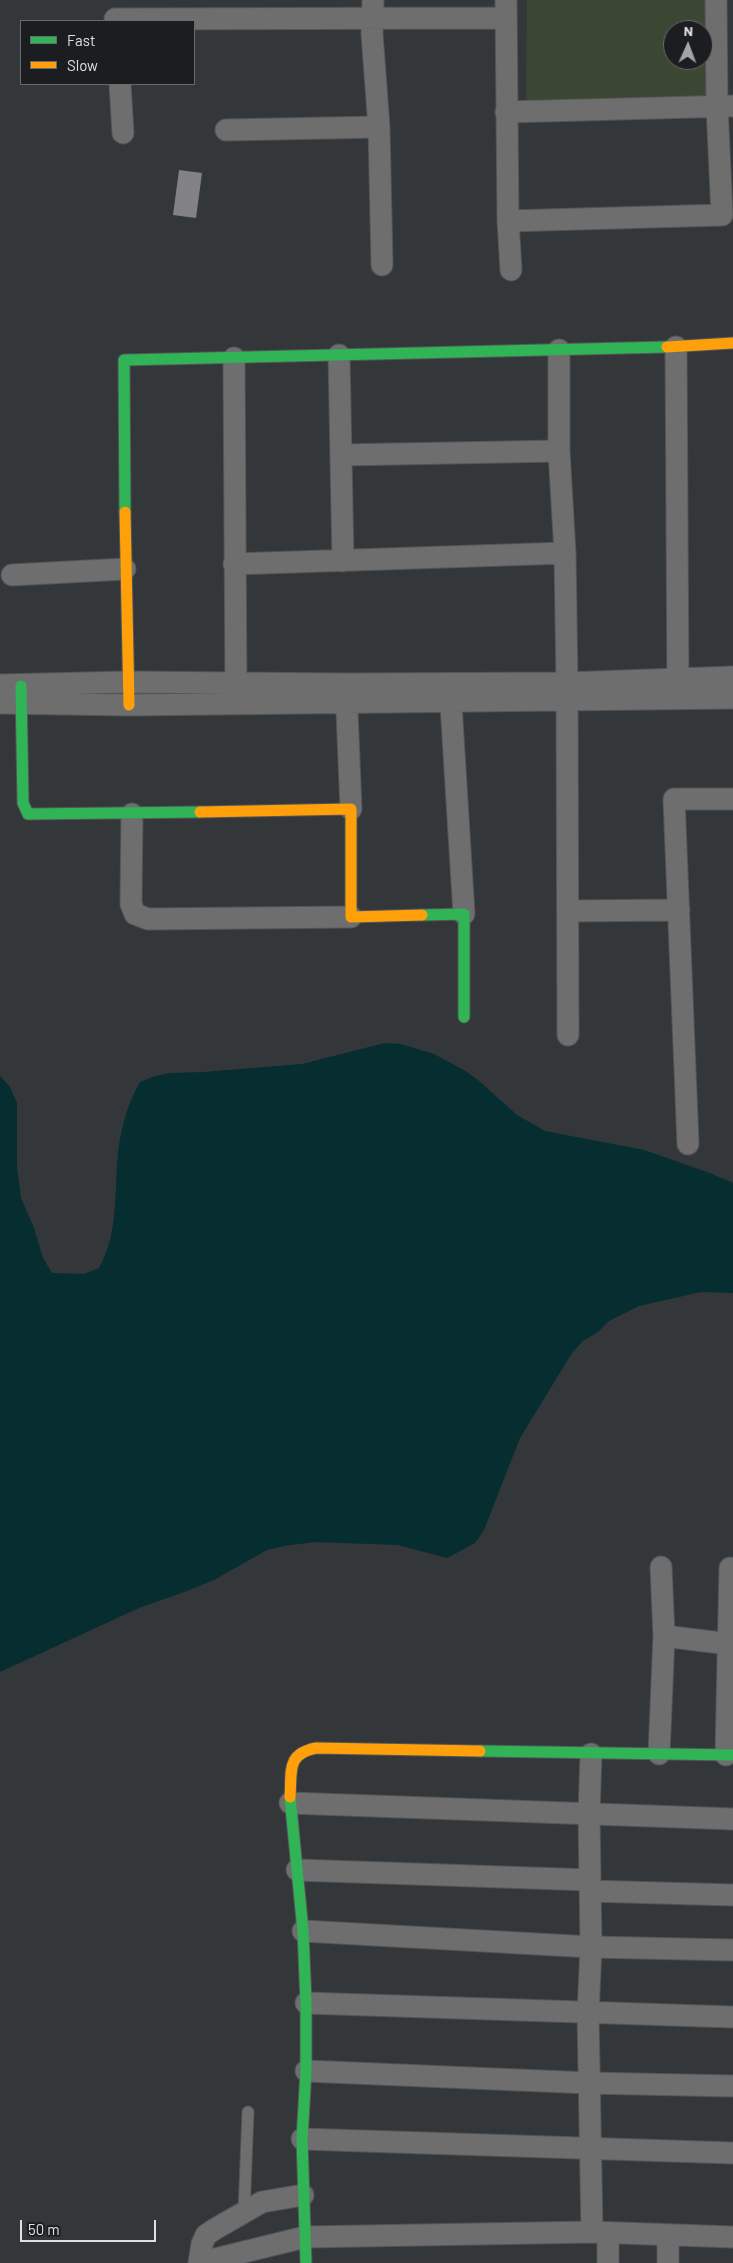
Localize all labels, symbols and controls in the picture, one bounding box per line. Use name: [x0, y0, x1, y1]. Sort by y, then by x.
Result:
legend: [20, 20, 195, 85]
north arrow: [663, 20, 713, 70]
text: N: [684, 22, 693, 39]
text: Fast: [67, 31, 95, 49]
text: Slow: [67, 56, 98, 74]
scale bar: [22, 2210, 159, 2242]
text: 50 m: [28, 2220, 60, 2238]

